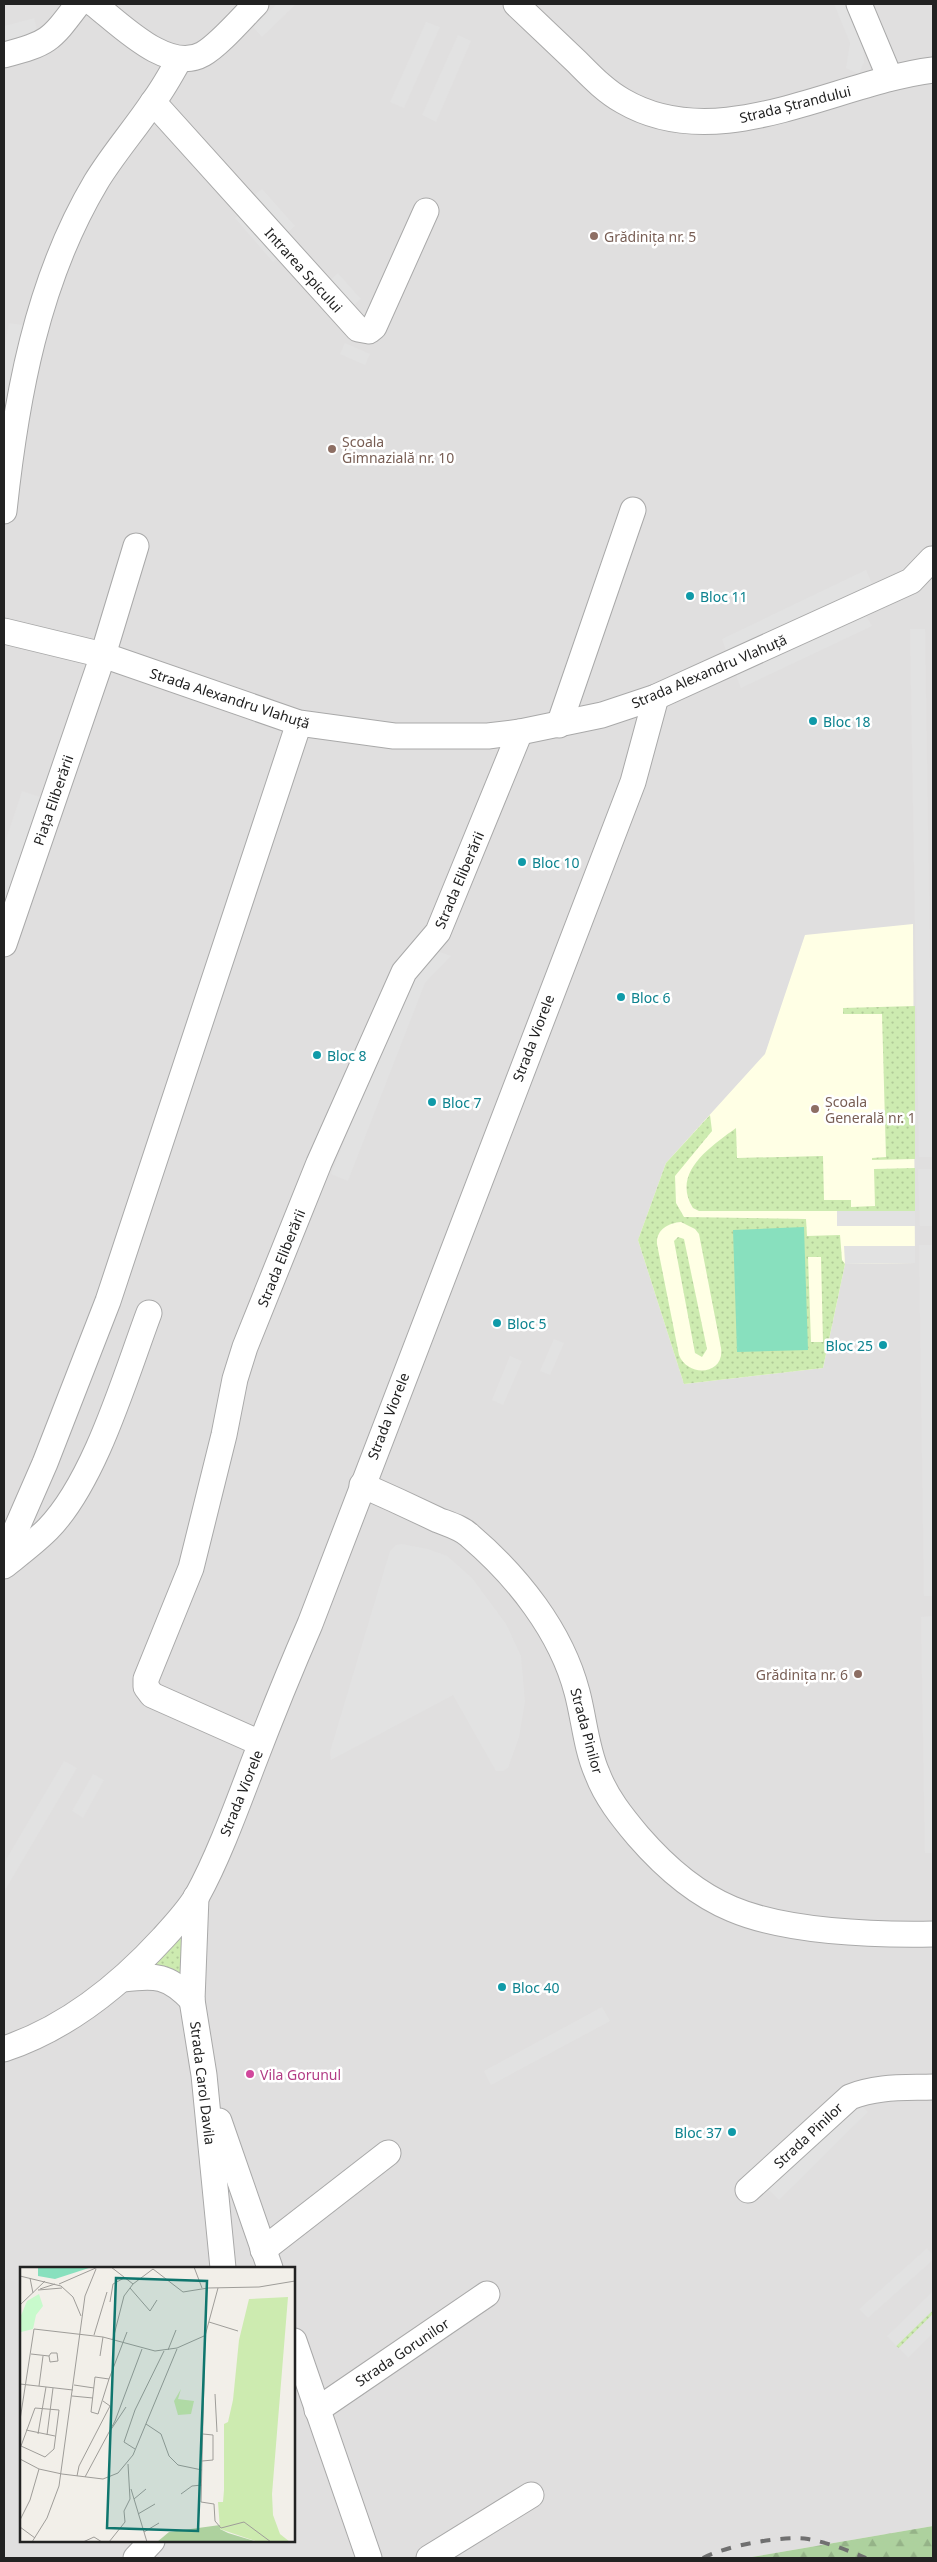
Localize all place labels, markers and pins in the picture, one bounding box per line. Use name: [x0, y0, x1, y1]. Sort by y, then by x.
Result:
place label: Grădinița nr. 5: [604, 227, 696, 246]
marker: Grădinița nr. 5: [588, 230, 600, 242]
place label: Școala Gimnazială nr. 10: [342, 432, 454, 467]
marker: Școala Gimnazială nr. 10: [326, 443, 338, 455]
place label: Bloc 11: [700, 587, 748, 606]
marker: Bloc 11: [684, 590, 696, 602]
place label: Bloc 18: [823, 712, 871, 731]
marker: Bloc 18: [807, 715, 819, 727]
place label: Bloc 10: [532, 853, 580, 872]
marker: Bloc 10: [516, 856, 528, 868]
place label: Bloc 6: [631, 988, 671, 1007]
marker: Bloc 6: [615, 991, 627, 1003]
place label: Bloc 8: [327, 1046, 367, 1065]
marker: Bloc 8: [311, 1049, 323, 1061]
place label: Școala Generală nr. 1: [825, 1092, 916, 1127]
place label: Bloc 7: [442, 1093, 482, 1112]
marker: Bloc 7: [426, 1096, 438, 1108]
marker: Școala Generală nr. 1: [809, 1103, 821, 1115]
place label: Bloc 5: [507, 1314, 547, 1333]
marker: Bloc 5: [491, 1317, 503, 1329]
place label: Bloc 25: [825, 1336, 873, 1355]
marker: Bloc 25: [877, 1339, 889, 1351]
place label: Grădinița nr. 6: [756, 1665, 848, 1684]
marker: Grădinița nr. 6: [852, 1668, 864, 1680]
place label: Bloc 40: [512, 1978, 560, 1997]
marker: Bloc 40: [496, 1981, 508, 1993]
place label: Vila Gorunul: [260, 2065, 341, 2084]
marker: Vila Gorunul: [244, 2068, 256, 2080]
place label: Bloc 37: [674, 2123, 722, 2142]
marker: Bloc 37: [726, 2126, 738, 2138]

